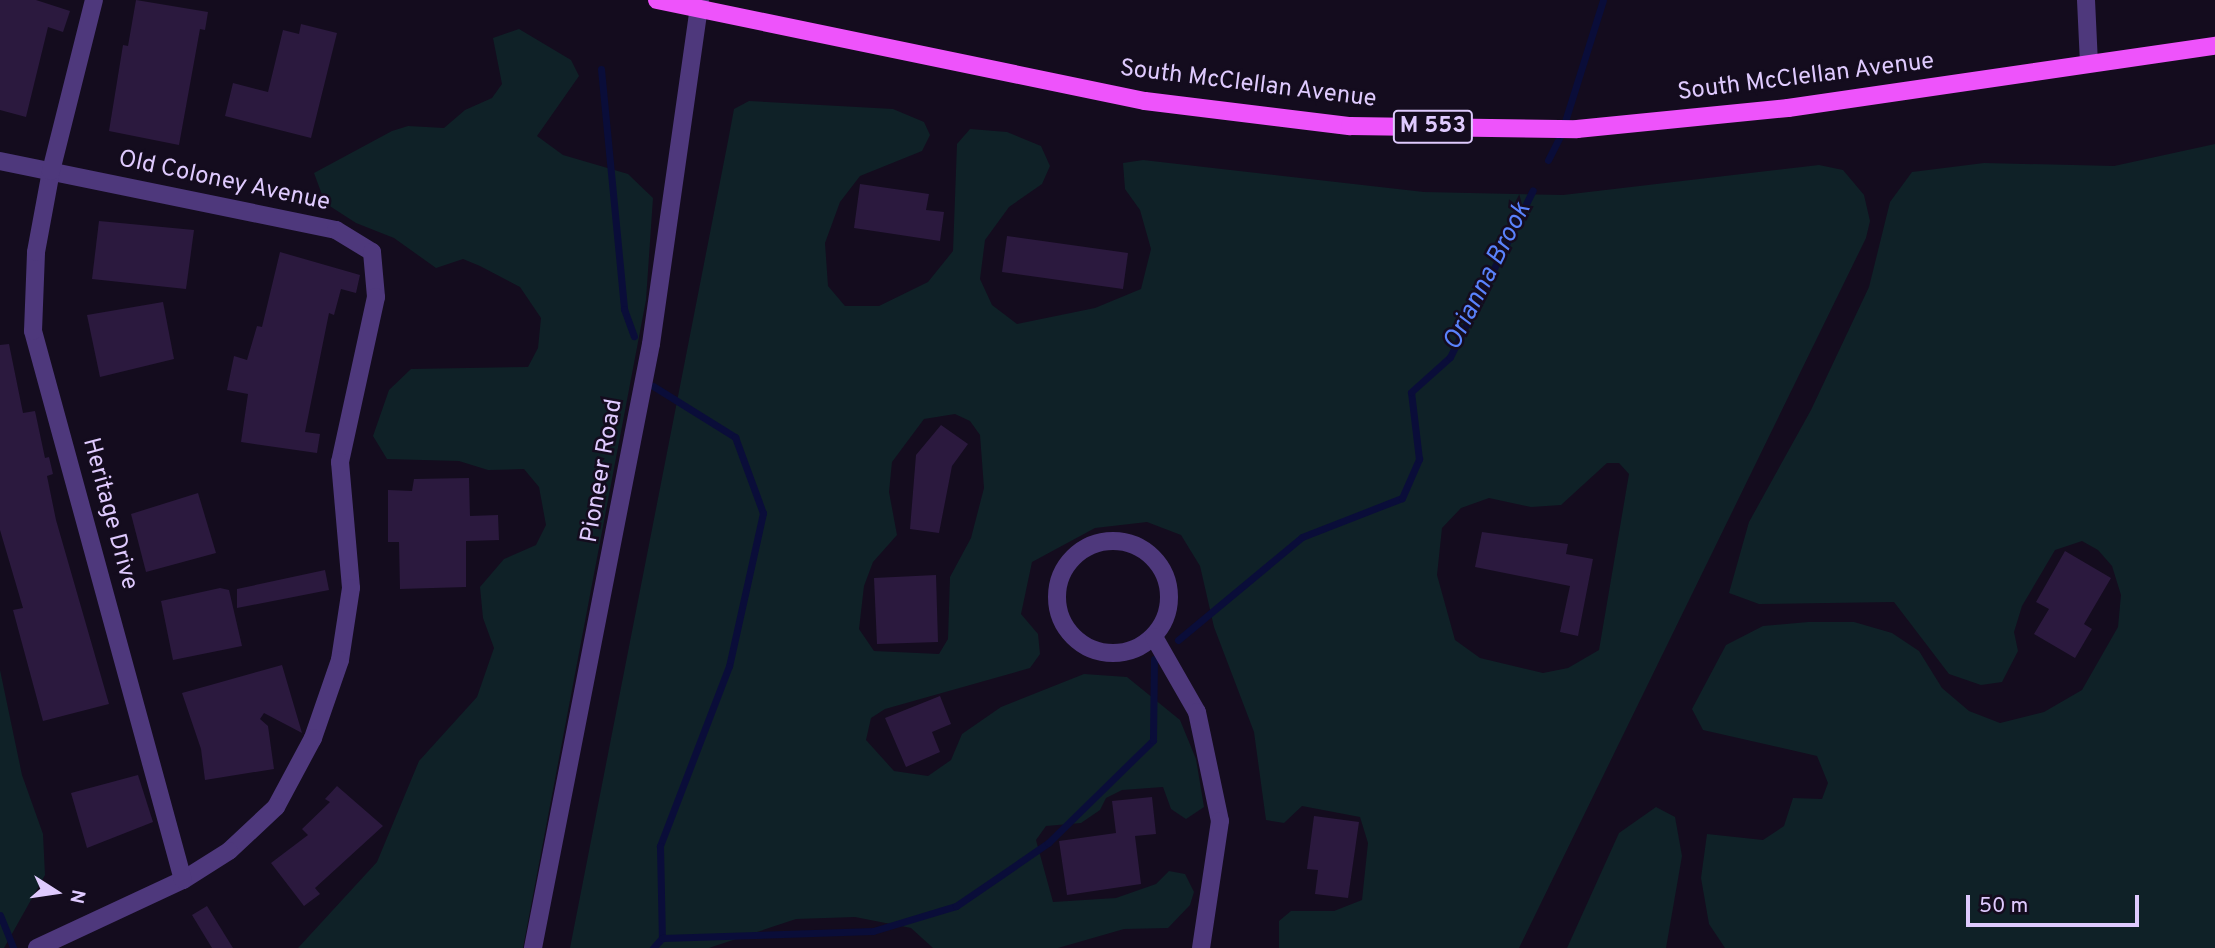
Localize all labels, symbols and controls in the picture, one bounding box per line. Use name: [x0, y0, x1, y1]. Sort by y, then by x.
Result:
street label: South McClellan Avenue: [1676, 48, 1936, 108]
street label: South McClellan Avenue: [1118, 55, 1378, 115]
road number: M 553: [1393, 108, 1473, 146]
street label: Old Coloney Avenue: [115, 145, 333, 219]
water label: Orianna Brook: [1437, 198, 1539, 356]
street label: Pioneer Road: [576, 397, 630, 545]
street label: Heritage Drive: [75, 435, 143, 593]
north arrow: [21, 857, 91, 927]
scale bar: [1970, 881, 2143, 925]
text: N: [63, 887, 90, 906]
text: 50 m: [1979, 893, 2028, 920]

